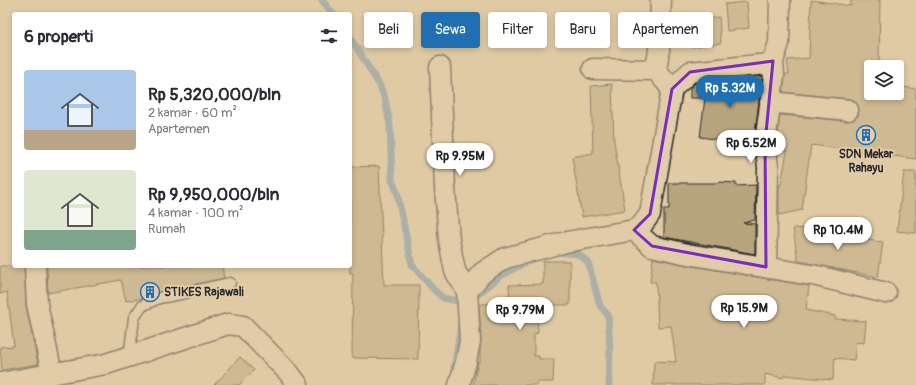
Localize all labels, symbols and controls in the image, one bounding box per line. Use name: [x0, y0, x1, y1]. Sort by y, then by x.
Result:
chip: Beli: [364, 12, 413, 48]
chip: Sewa: [421, 12, 480, 48]
chip: Filter: [488, 12, 547, 48]
chip: Baru: [555, 12, 610, 48]
chip: Apartemen: [618, 12, 713, 48]
icon: filters: [318, 25, 340, 47]
text: 6 properti: [24, 26, 93, 47]
map controls: [864, 60, 904, 100]
button: layers: [864, 60, 904, 100]
pin: Rp 5.32M: [689, 75, 771, 109]
text: Rp 5.32M: [705, 80, 755, 96]
text: Rp 5,320,000/bln: [148, 84, 281, 105]
icon: home: [56, 86, 104, 134]
text: 2 kamar · 60 m²: [148, 105, 237, 121]
text: Apartemen: [148, 121, 210, 137]
building icon: SDN Mekar Rahayu: [855, 124, 877, 146]
pin: Rp 6.52M: [710, 130, 792, 164]
text: Rp 6.52M: [726, 135, 776, 151]
pin: Rp 9.95M: [419, 143, 501, 177]
place label: SDN Mekar Rahayu: [839, 147, 894, 176]
text: Rp 9.95M: [435, 148, 485, 164]
text: Rp 9,950,000/bln: [148, 184, 279, 205]
icon: home: [56, 186, 104, 234]
text: 4 kamar · 100 m²: [148, 205, 244, 221]
pin: Rp 10.4M: [797, 217, 879, 251]
text: Rumah: [148, 221, 185, 237]
text: Rp 10.4M: [813, 222, 863, 238]
building icon: STIKES Rajawali: [139, 281, 161, 303]
place label: STIKES Rajawali: [164, 285, 244, 300]
pin: Rp 15.9M: [703, 295, 785, 329]
pin: Rp 9.79M: [479, 297, 561, 331]
text: Rp 15.9M: [720, 300, 768, 316]
text: Rp 9.79M: [496, 302, 544, 318]

